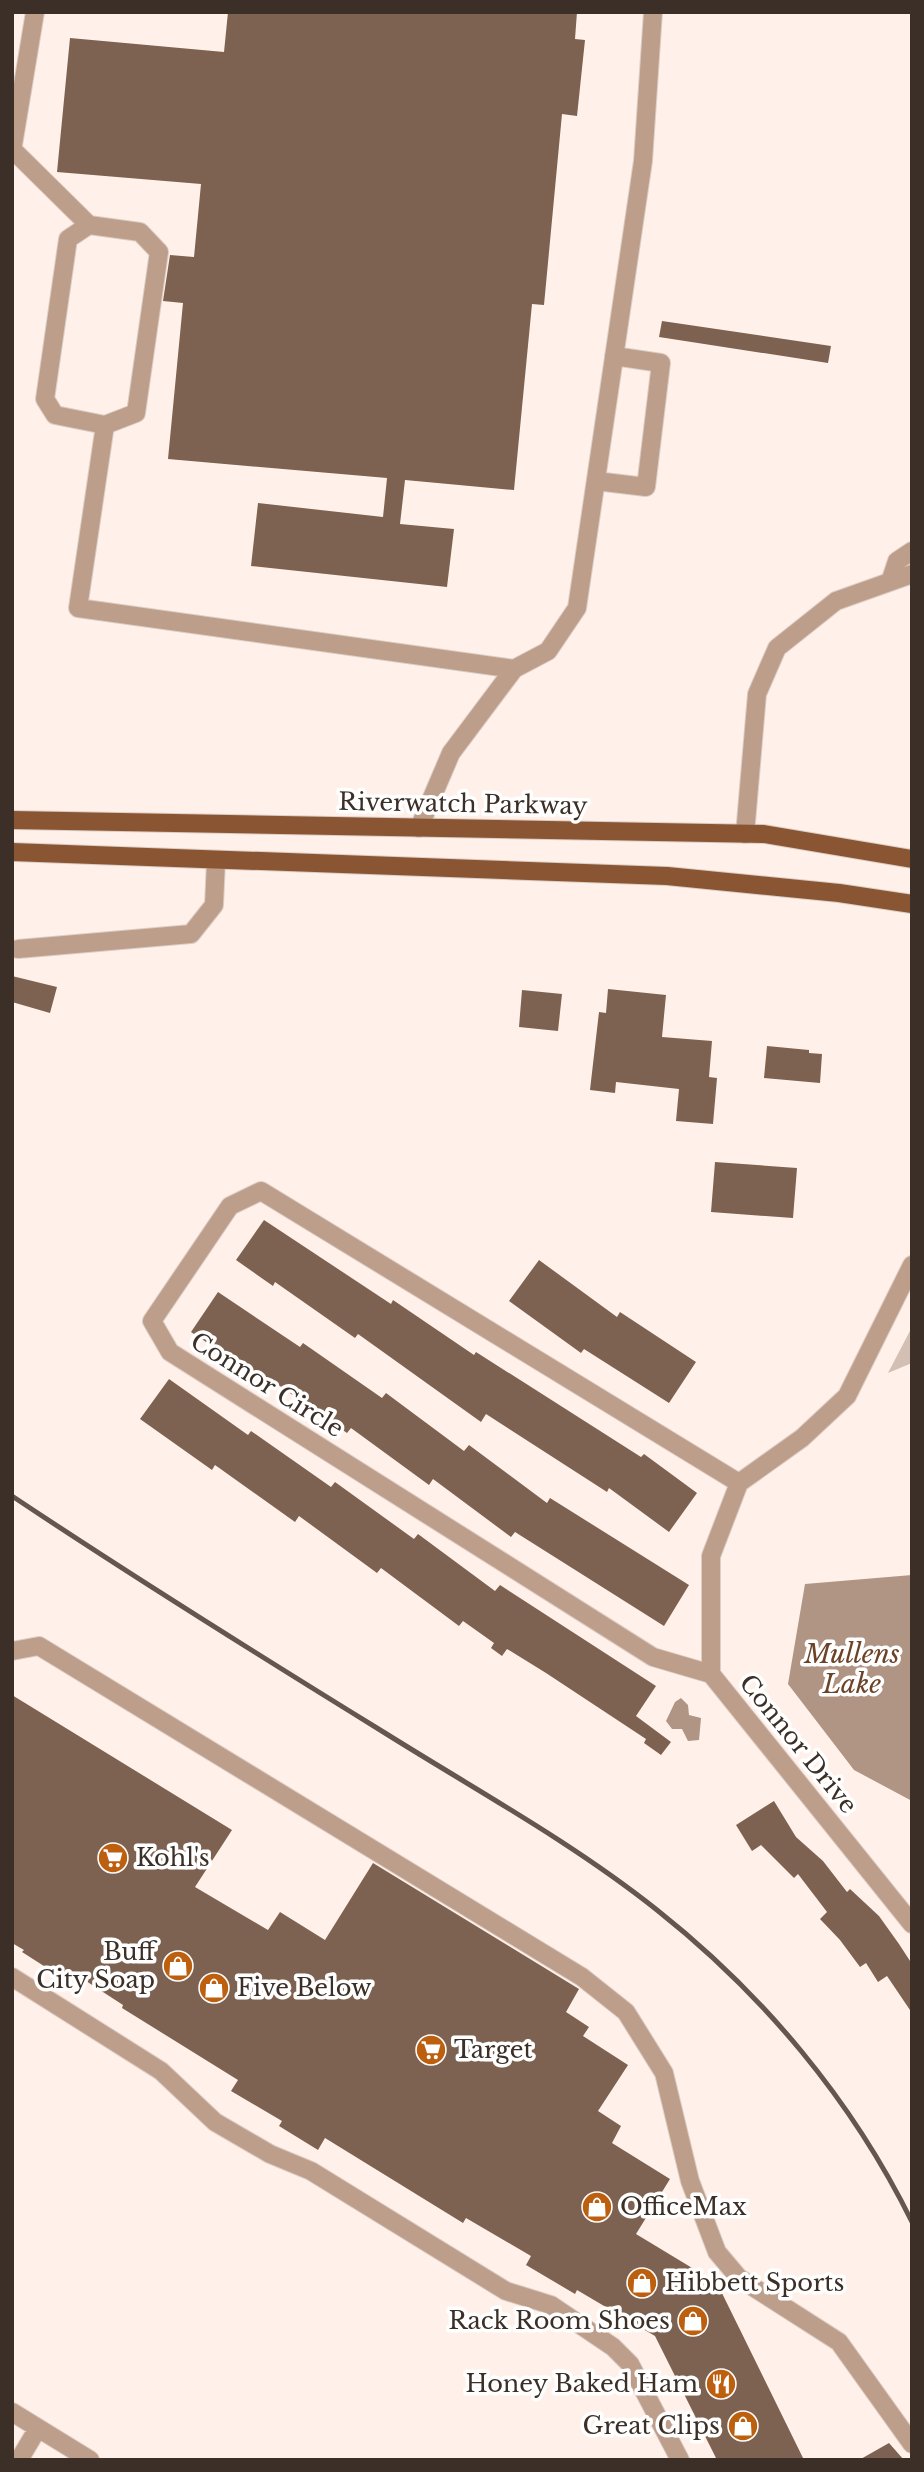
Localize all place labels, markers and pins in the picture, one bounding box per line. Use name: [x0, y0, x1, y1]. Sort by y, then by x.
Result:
supermarket icon: Kohl's: [96, 1841, 130, 1875]
place label: Kohl's: [136, 1843, 210, 1872]
place label: Buff City Soap: [36, 1937, 157, 1994]
shop icon: Buff City Soap: [161, 1949, 195, 1983]
shop icon: Five Below: [197, 1971, 231, 2005]
place label: Five Below: [237, 1973, 372, 2002]
supermarket icon: Target: [414, 2033, 448, 2067]
place label: Target: [454, 2035, 533, 2064]
shop icon: OfficeMax: [580, 2190, 614, 2224]
place label: OfficeMax: [620, 2192, 747, 2221]
shop icon: Hibbett Sports: [625, 2266, 659, 2300]
place label: Hibbett Sports: [665, 2268, 844, 2297]
shop icon: Rack Room Shoes: [676, 2304, 710, 2338]
place label: Rack Room Shoes: [449, 2306, 670, 2335]
restaurant icon: Honey Baked Ham: [704, 2367, 738, 2401]
place label: Honey Baked Ham: [466, 2369, 698, 2398]
shop icon: Great Clips: [726, 2409, 760, 2443]
place label: Great Clips: [583, 2411, 720, 2440]

